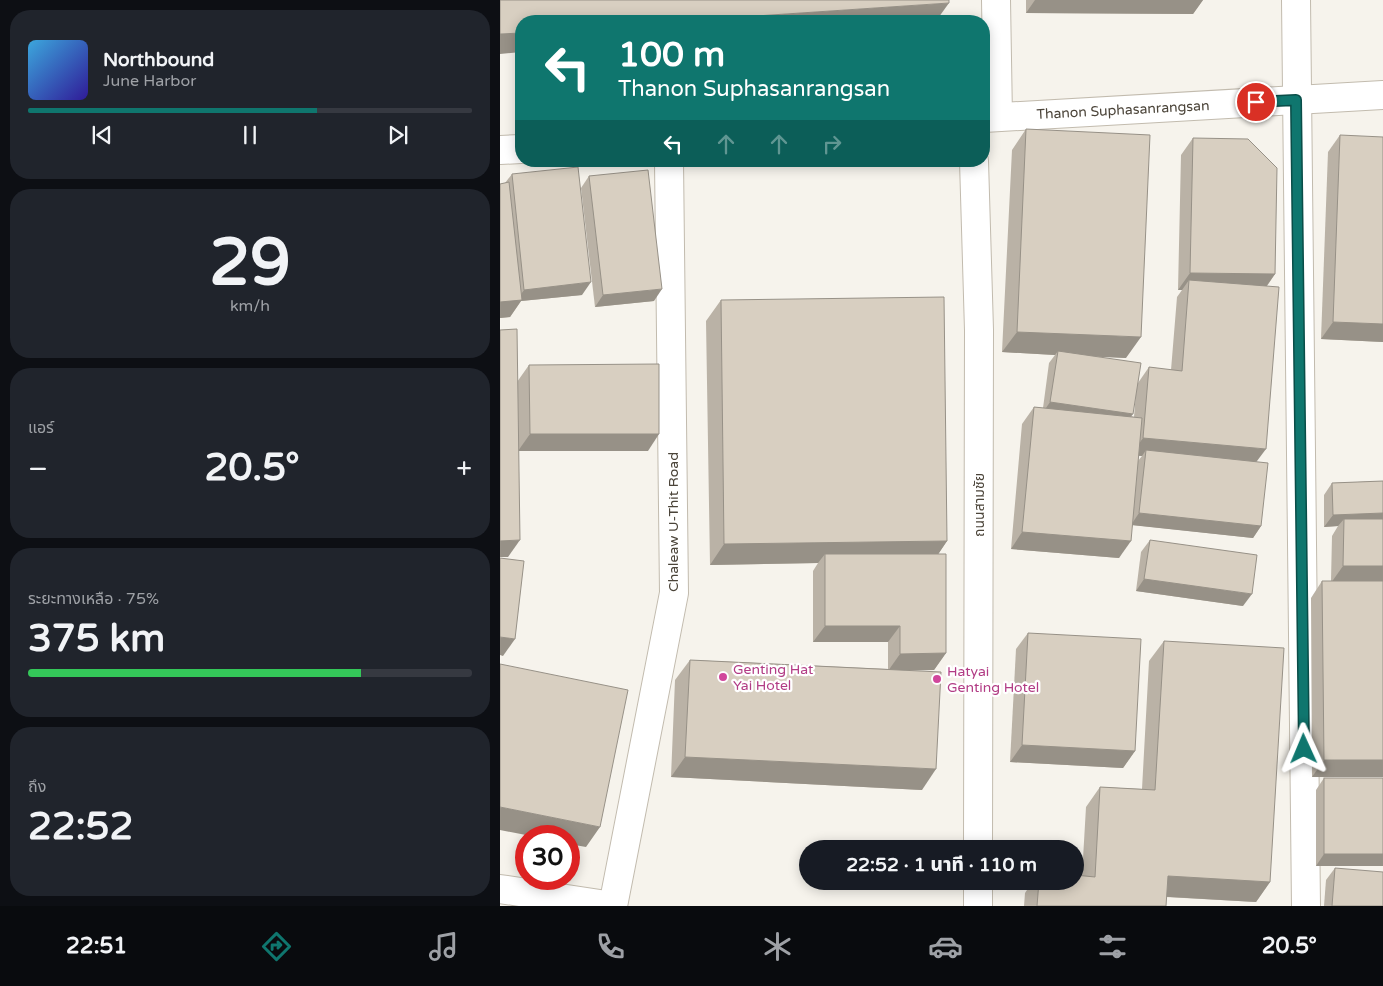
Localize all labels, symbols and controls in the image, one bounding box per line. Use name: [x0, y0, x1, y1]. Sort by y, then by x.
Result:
text: 100 m: [618, 34, 725, 76]
icon: left: [535, 35, 600, 100]
text: Northbound: [103, 49, 214, 71]
text: June Harbor: [103, 71, 196, 91]
text: Thanon Suphasanrangsan: [618, 76, 890, 102]
pin: [1235, 81, 1277, 123]
icon: arrive: [1242, 88, 1270, 116]
street label: Thanon Suphasanrangsan: [1036, 97, 1210, 123]
icon: previous: [88, 121, 116, 149]
icon: pause: [236, 121, 264, 149]
icon: next: [384, 121, 412, 149]
icon: left: [659, 130, 687, 158]
icon: ahead: [712, 130, 740, 158]
icon: ahead: [765, 130, 793, 158]
icon: right: [818, 130, 846, 158]
text: 29: [209, 224, 291, 303]
text: km/h: [230, 296, 270, 316]
text: แอร์: [28, 418, 54, 438]
text: 20.5°: [205, 445, 300, 491]
text: −: [28, 452, 48, 486]
text: +: [456, 452, 472, 486]
street label: Chaleaw U-Thit Road: [665, 452, 682, 592]
street label: ถนนสามชัย: [971, 473, 988, 537]
text: ระยะทางเหลือ · 75%: [28, 589, 159, 609]
text: 375 km: [28, 616, 165, 662]
place label: Genting Hat Yai Hotel: [733, 661, 814, 694]
place label: Hatyai Genting Hotel: [947, 663, 1039, 696]
marker: Genting Hat Yai Hotel: [717, 671, 729, 683]
marker: Hatyai Genting Hotel: [931, 673, 943, 685]
position arrow: [1277, 722, 1329, 774]
text: ถึง: [28, 777, 46, 797]
text: 22:52: [28, 804, 133, 850]
speed limit sign: 30: [515, 825, 580, 890]
text: 22:52 · 1 นาที · 110 m: [846, 854, 1037, 876]
icon: directions: [259, 929, 294, 964]
icon: music: [426, 929, 461, 964]
icon: phone: [593, 929, 628, 964]
icon: climate: [760, 929, 795, 964]
icon: car: [928, 929, 963, 964]
icon: filters: [1095, 929, 1130, 964]
text: 22:51: [66, 933, 127, 959]
text: 20.5°: [1262, 933, 1317, 959]

